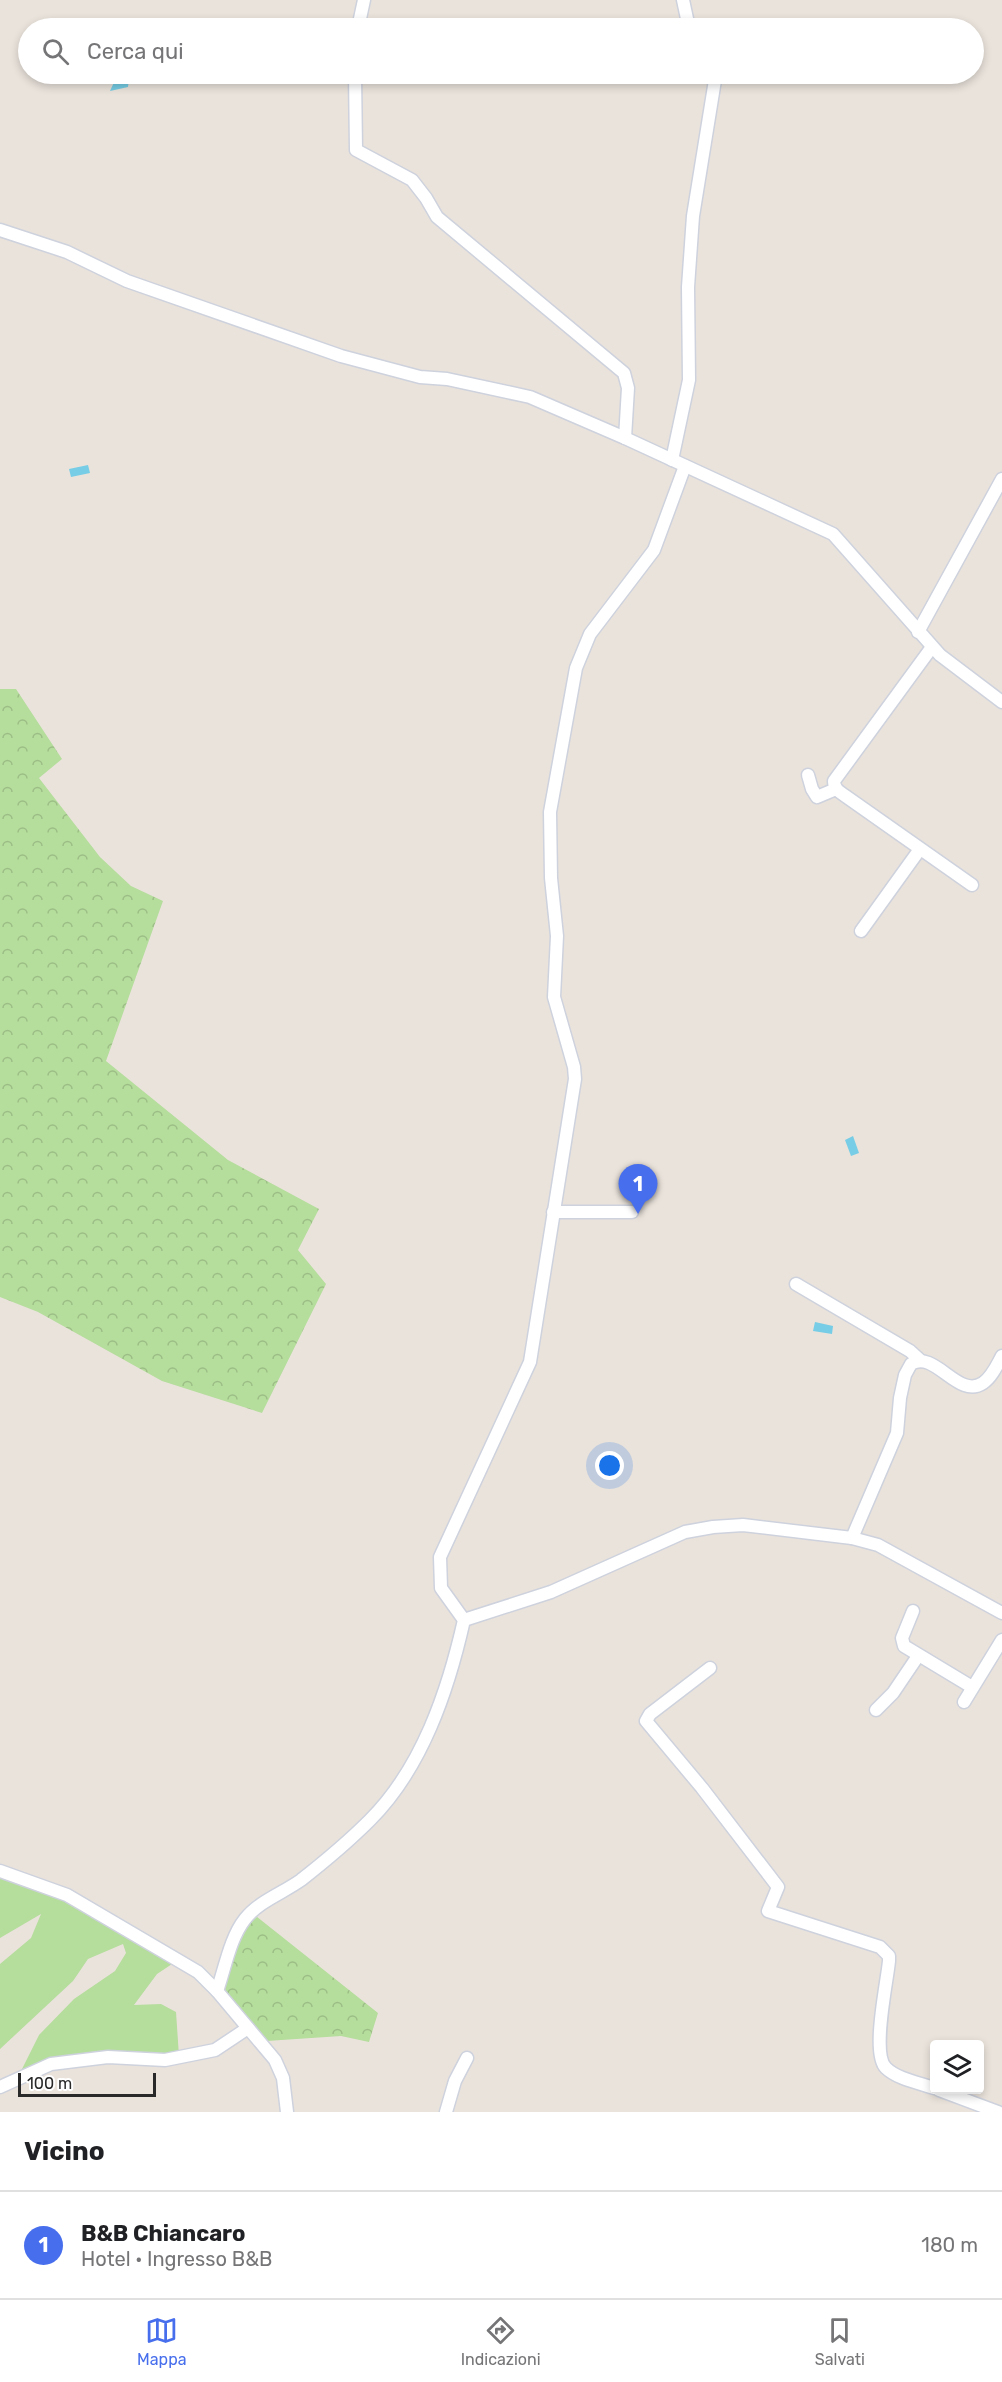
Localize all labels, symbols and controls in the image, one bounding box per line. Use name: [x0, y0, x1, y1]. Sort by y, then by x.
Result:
search box: [18, 18, 984, 84]
icon: search: [39, 35, 72, 68]
text: Cerca qui: [87, 38, 183, 65]
pin: 1: [618, 1164, 658, 1214]
your location: [595, 1451, 624, 1480]
map controls: [930, 2040, 984, 2094]
button: layers: [930, 2040, 984, 2094]
scale bar: [18, 2070, 156, 2098]
text: 100 m: [27, 2074, 72, 2093]
text: Vicino: [24, 2136, 105, 2167]
text: B&B Chiancaro: [81, 2220, 245, 2247]
text: 1: [39, 2233, 48, 2257]
text: 180 m: [921, 2233, 978, 2257]
text: Hotel · Ingresso B&B: [81, 2247, 272, 2271]
tab: Mappa: [137, 2314, 187, 2369]
tab: Indicazioni: [461, 2314, 541, 2369]
tab: Salvati: [815, 2314, 865, 2369]

